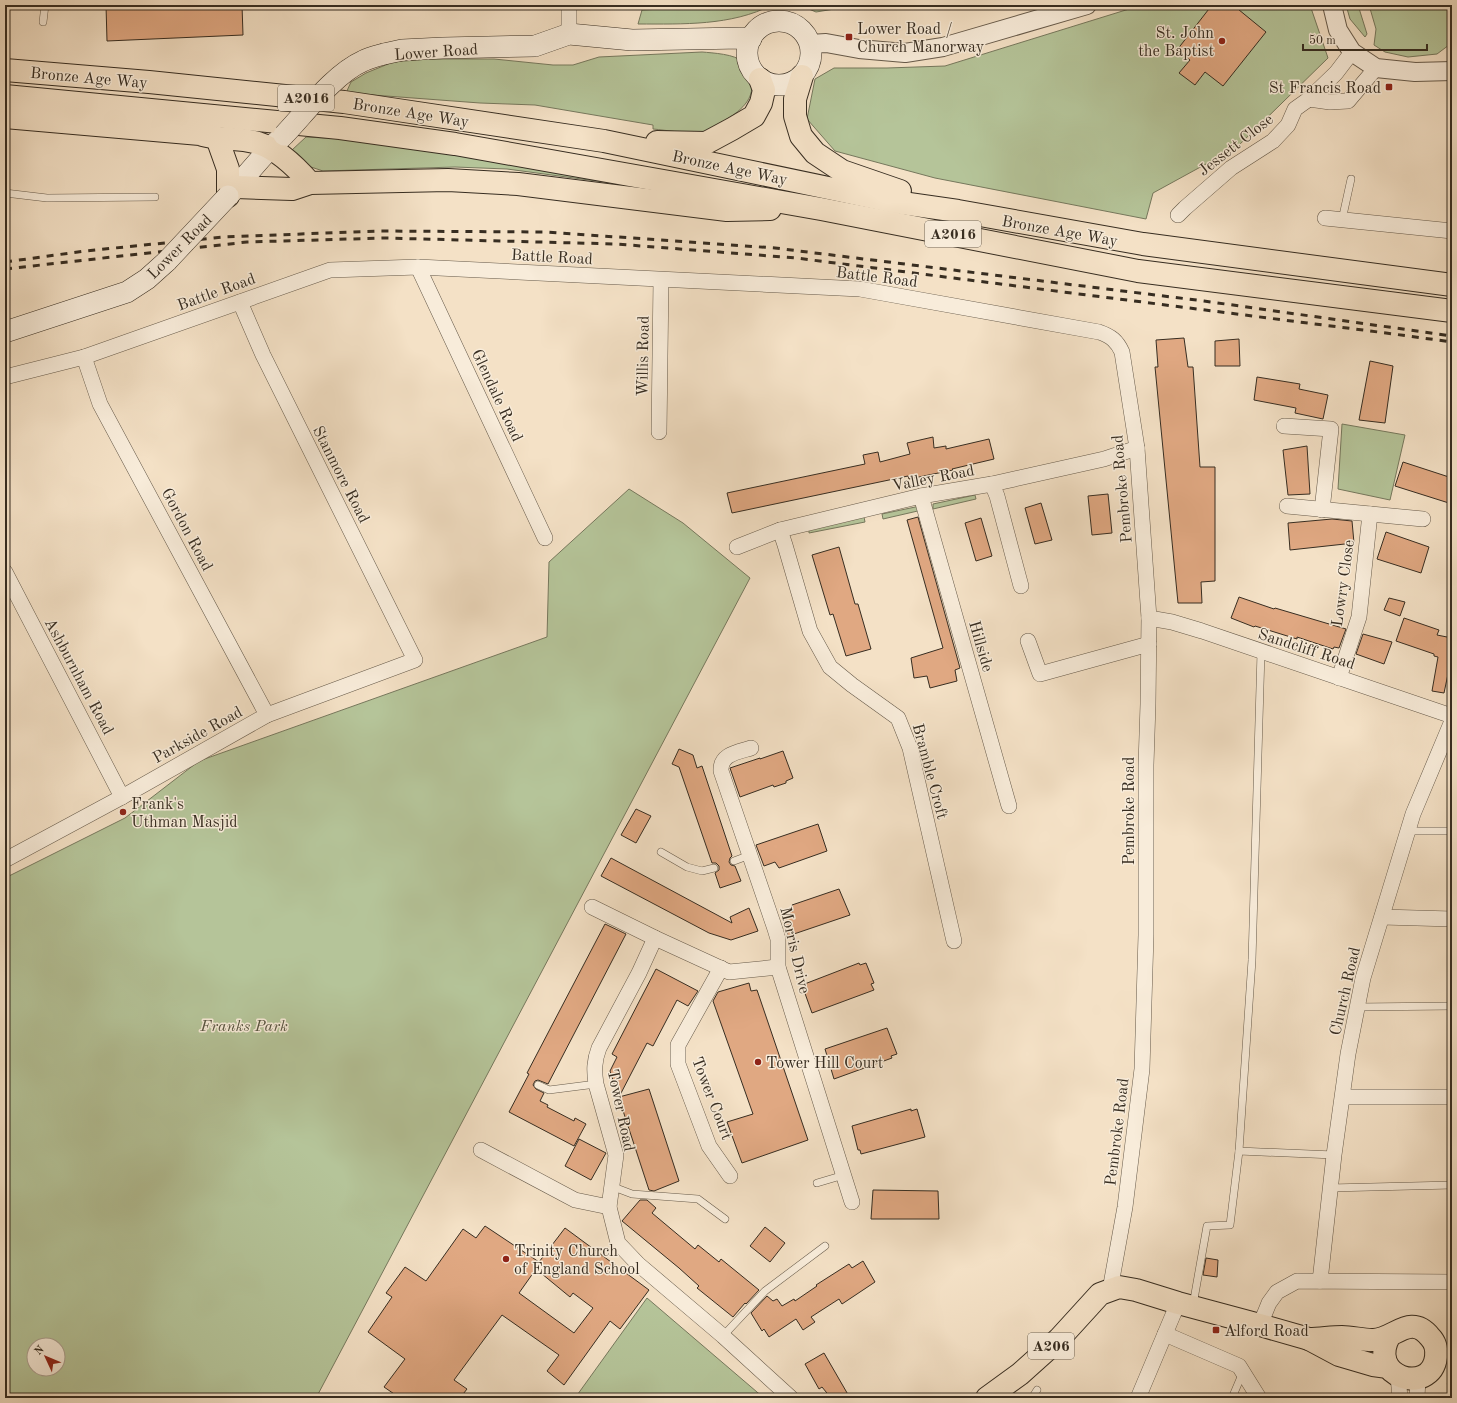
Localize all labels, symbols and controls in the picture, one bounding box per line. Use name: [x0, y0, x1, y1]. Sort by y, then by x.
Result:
place label: Lower Road / Church Manorway: [857, 22, 985, 56]
place label: St. John the Baptist: [1138, 26, 1214, 60]
scale bar: [1303, 26, 1427, 52]
marker: Lower Road / Church Manorway: [844, 32, 854, 42]
text: 50 m: [1309, 34, 1336, 47]
marker: St. John the Baptist: [1217, 36, 1227, 46]
street label: Lower Road: [394, 42, 479, 64]
street label: Bronze Age Way: [30, 66, 149, 92]
place label: St Francis Road: [1269, 81, 1381, 97]
marker: St Francis Road: [1384, 82, 1394, 92]
road number: A2016: [278, 85, 334, 111]
street label: Bronze Age Way: [351, 97, 471, 131]
street label: Jessett Close: [1196, 111, 1277, 180]
street label: Bronze Age Way: [670, 149, 789, 189]
street label: Lower Road: [145, 212, 216, 283]
street label: Bronze Age Way: [1000, 214, 1120, 250]
road number: A2016: [925, 221, 981, 247]
street label: Battle Road: [511, 248, 593, 268]
street label: Battle Road: [835, 265, 918, 291]
street label: Battle Road: [175, 271, 258, 314]
street label: Willis Road: [635, 316, 653, 397]
street label: Glendale Road: [468, 347, 525, 444]
street label: Stanmore Road: [309, 424, 372, 526]
street label: Pembroke Road: [1110, 434, 1136, 544]
street label: Valley Road: [891, 463, 976, 495]
street label: Gordon Road: [158, 486, 215, 574]
street label: Lowry Close: [1330, 539, 1358, 628]
street label: Ashburnham Road: [41, 616, 116, 738]
street label: Hillside: [965, 619, 995, 674]
street label: Sandcliff Road: [1256, 627, 1357, 673]
street label: Parkside Road: [150, 704, 246, 767]
street label: Bramble Croft: [909, 722, 950, 822]
street label: Pembroke Road: [1122, 757, 1138, 865]
place label: Frank's Uthman Masjid: [131, 797, 238, 831]
marker: Frank's Uthman Masjid: [118, 807, 128, 817]
street label: Morris Drive: [776, 905, 812, 995]
street label: Church Road: [1328, 946, 1364, 1037]
park label: Franks Park: [199, 1019, 288, 1035]
street label: Tower Court: [688, 1055, 734, 1143]
place label: Tower Hill Court: [766, 1056, 884, 1072]
marker: Tower Hill Court: [753, 1057, 763, 1067]
street label: Tower Road: [604, 1068, 637, 1153]
street label: Pembroke Road: [1103, 1077, 1133, 1187]
place label: Trinity Church of England School: [514, 1244, 640, 1278]
marker: Trinity Church of England School: [501, 1254, 511, 1264]
place label: Alford Road: [1224, 1324, 1309, 1340]
marker: Alford Road: [1211, 1325, 1221, 1335]
road number: A206: [1028, 1333, 1074, 1359]
north arrow: [26, 1337, 66, 1377]
text: N: [33, 1344, 47, 1358]

